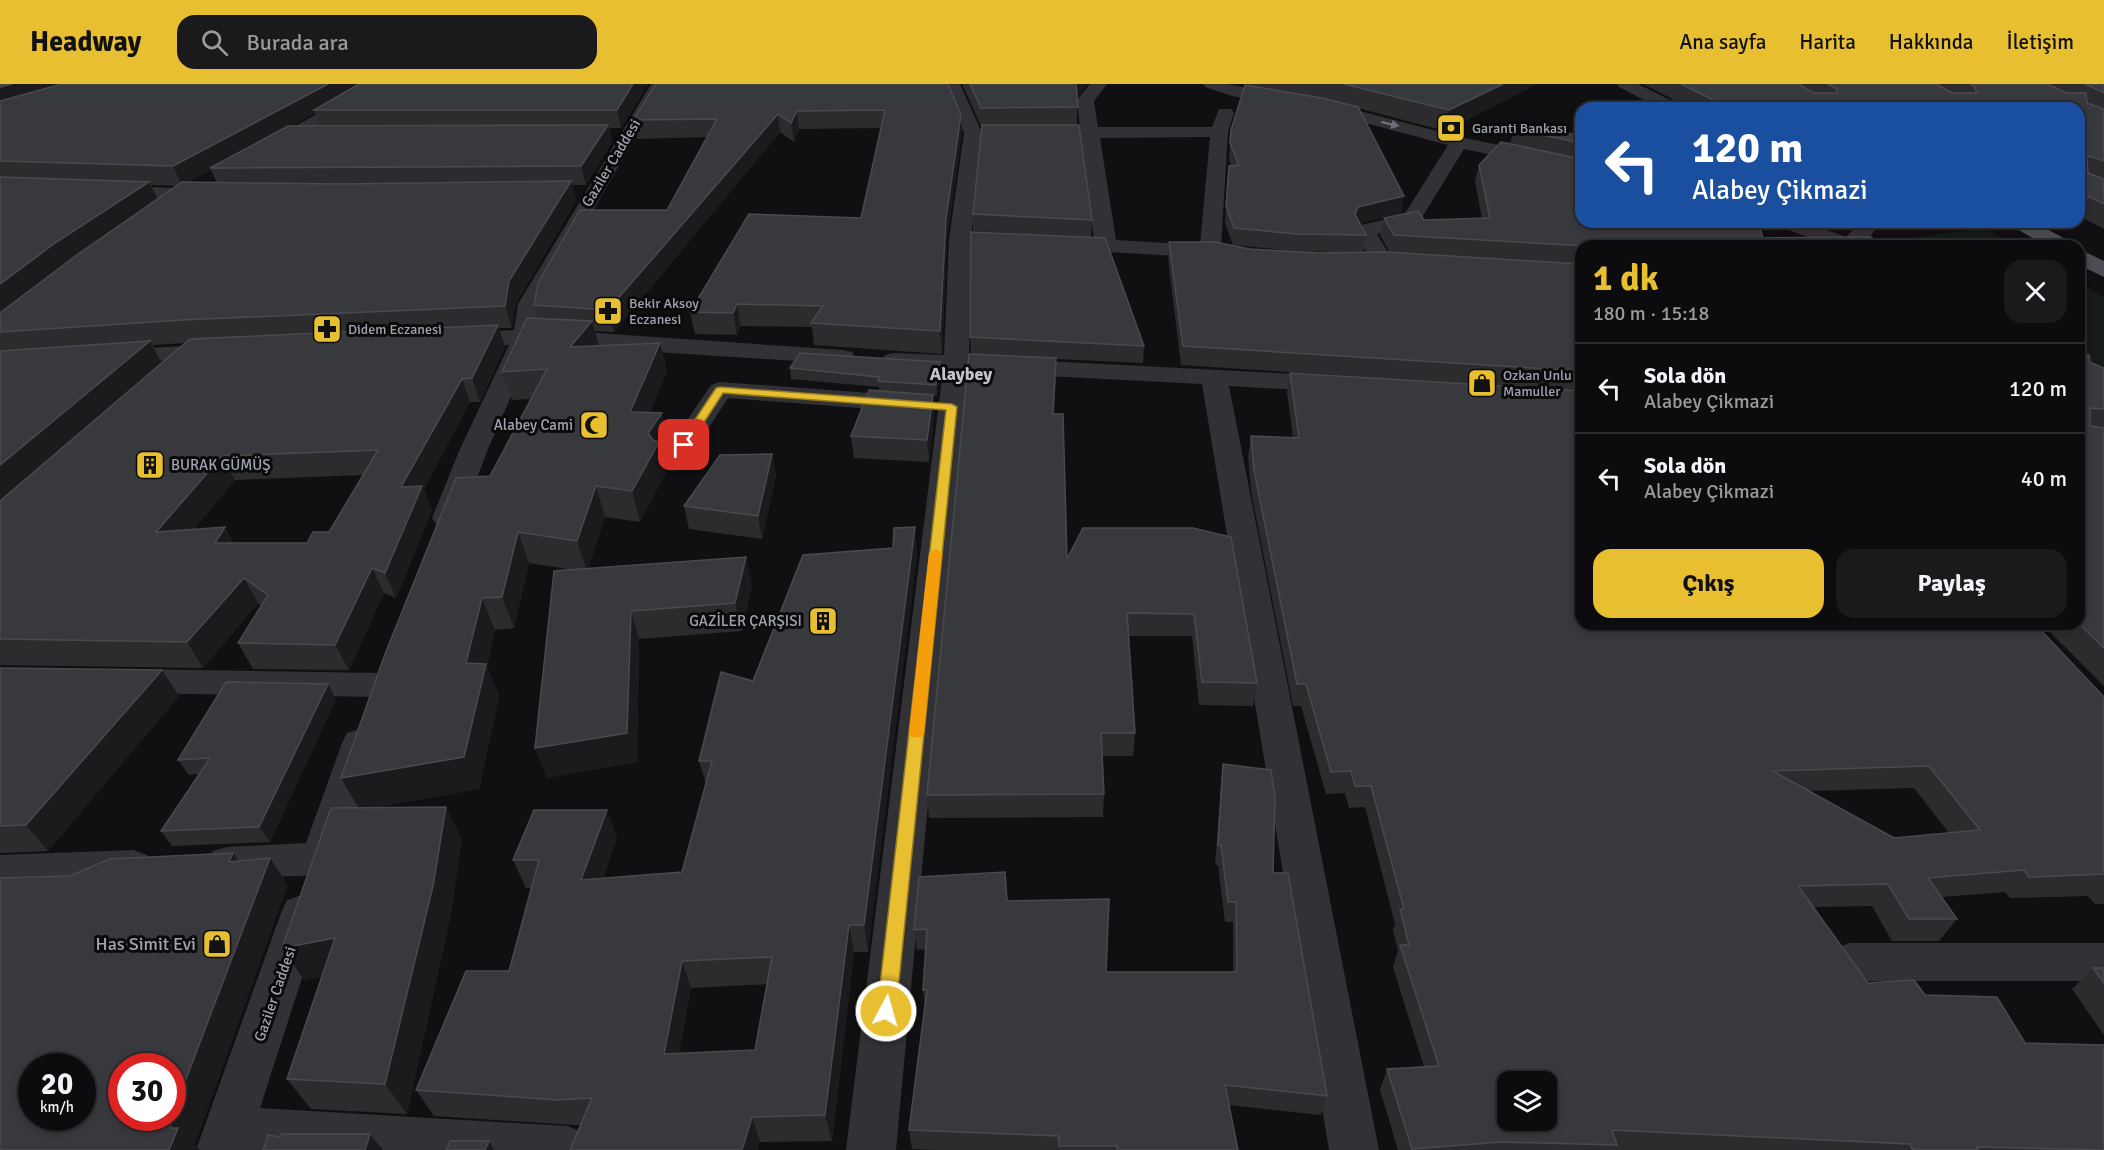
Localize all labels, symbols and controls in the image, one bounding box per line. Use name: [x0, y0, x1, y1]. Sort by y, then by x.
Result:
search box: [177, 15, 597, 69]
text: Headway: [30, 25, 141, 59]
icon: search: [198, 26, 231, 59]
text: Burada ara: [246, 29, 349, 56]
text: Ana sayfa: [1679, 29, 1766, 55]
text: Harita: [1799, 29, 1856, 55]
text: Hakkında: [1889, 29, 1974, 55]
text: İletişim: [2007, 29, 2074, 55]
bank icon: Garanti Bankası: [1435, 112, 1467, 144]
street label: Gaziler Caddesi: [578, 116, 644, 210]
one-way arrow: [1382, 120, 1400, 129]
place label: Garanti Bankası: [1472, 120, 1567, 137]
text: 120 m: [1692, 123, 1803, 174]
icon: left: [1593, 126, 1671, 204]
text: Alabey Çikmazi: [1692, 174, 1868, 207]
text: 1 dk: [1593, 256, 1659, 301]
button: close: [2004, 260, 2067, 323]
pharmacy icon: Bekir Aksoy Eczanesi: [592, 295, 624, 327]
place label: Bekir Aksoy Eczanesi: [629, 295, 699, 328]
text: 180 m · 15:18: [1593, 301, 1709, 326]
pharmacy icon: Didem Eczanesi: [311, 313, 343, 345]
place label: Didem Eczanesi: [348, 321, 442, 338]
text: Sola dön: [1644, 362, 1726, 389]
district label: Alaybey: [930, 363, 992, 385]
shop icon: Ozkan Unlu Mamuller: [1466, 367, 1498, 399]
place label: Ozkan Unlu Mamuller: [1503, 367, 1572, 400]
icon: left: [1593, 372, 1626, 405]
text: 120 m: [2009, 375, 2067, 402]
text: Alabey Çikmazi: [1644, 389, 1774, 414]
mosque icon: Alabey Cami: [578, 409, 610, 441]
place label: Alabey Cami: [494, 416, 573, 434]
pin: [658, 419, 709, 470]
icon: arrive: [667, 428, 700, 461]
building icon: BURAK GÜMÜŞ: [134, 449, 166, 481]
text: Sola dön: [1644, 452, 1726, 479]
place label: BURAK GÜMÜŞ: [171, 456, 271, 474]
icon: left: [1593, 462, 1626, 495]
text: 40 m: [2021, 465, 2067, 492]
text: Alabey Çikmazi: [1644, 479, 1774, 504]
button: Çıkış: [1593, 549, 1824, 618]
button: Paylaş: [1836, 549, 2067, 618]
building icon: GAZİLER ÇARŞISI: [807, 605, 839, 637]
place label: GAZİLER ÇARŞISI: [689, 612, 802, 630]
shop icon: Has Simit Evi: [201, 928, 233, 960]
place label: Has Simit Evi: [96, 933, 196, 955]
street label: Gaziler Caddesi: [250, 944, 300, 1044]
position arrow: [854, 979, 918, 1043]
speed limit sign: 30: [108, 1053, 186, 1131]
text: 20: [41, 1066, 73, 1103]
map controls: [1497, 1071, 1557, 1131]
button: layers: [1497, 1071, 1557, 1131]
text: km/h: [40, 1098, 74, 1116]

